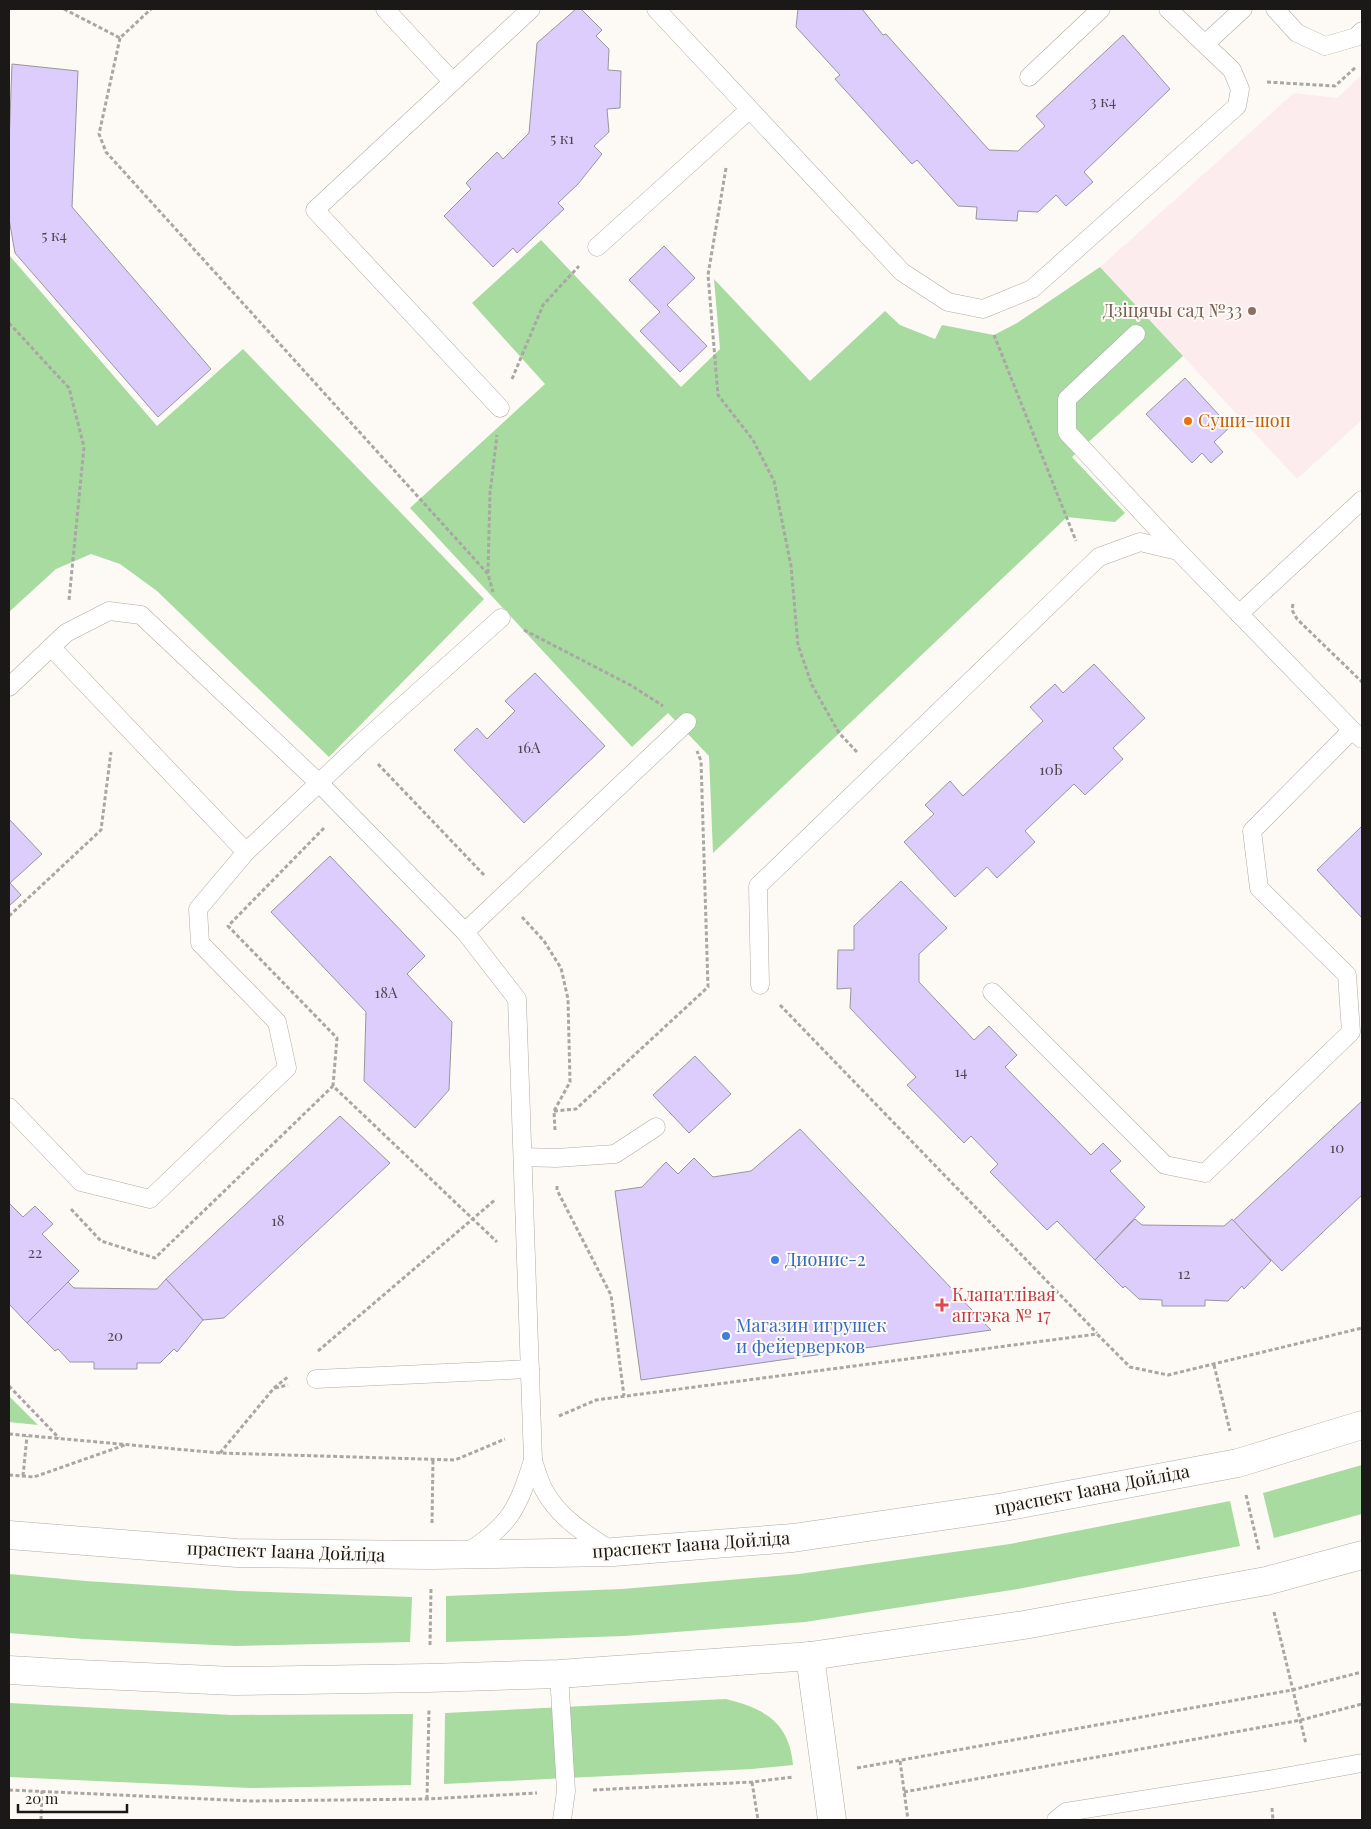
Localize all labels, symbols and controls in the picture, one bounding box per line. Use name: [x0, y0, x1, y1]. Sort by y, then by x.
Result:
house number: 3 к4: [1090, 91, 1116, 111]
house number: 5 к1: [550, 128, 574, 148]
house number: 5 к4: [41, 225, 67, 245]
place label: Дзіцячы сад №33: [1103, 298, 1242, 322]
marker: Дзіцячы сад №33: [1246, 305, 1258, 317]
place label: Суши-шоп: [1198, 408, 1291, 432]
marker: Суши-шоп: [1182, 415, 1194, 427]
house number: 16А: [518, 737, 541, 757]
house number: 10Б: [1039, 759, 1063, 779]
house number: 18А: [375, 982, 398, 1002]
house number: 14: [955, 1061, 967, 1081]
house number: 10: [1330, 1137, 1344, 1157]
house number: 18: [271, 1210, 285, 1230]
house number: 22: [28, 1242, 42, 1262]
place label: Дионис-2: [785, 1247, 866, 1271]
marker: Дионис-2: [769, 1254, 781, 1266]
house number: 12: [1178, 1263, 1190, 1283]
place label: Клапатлівая аптэка № 17: [952, 1282, 1056, 1327]
marker: Клапатлівая аптэка № 17: [936, 1299, 948, 1311]
place label: Магазин игрушек и фейерверков: [736, 1313, 887, 1358]
house number: 20: [107, 1325, 123, 1345]
marker: Магазин игрушек и фейерверков: [720, 1330, 732, 1342]
street label: праспект Іаана Дойліда: [992, 1458, 1192, 1520]
street label: праспект Іаана Дойліда: [591, 1525, 791, 1563]
street label: праспект Іаана Дойліда: [186, 1536, 386, 1566]
scale bar: [18, 1782, 126, 1814]
text: 20 m: [25, 1788, 59, 1808]

